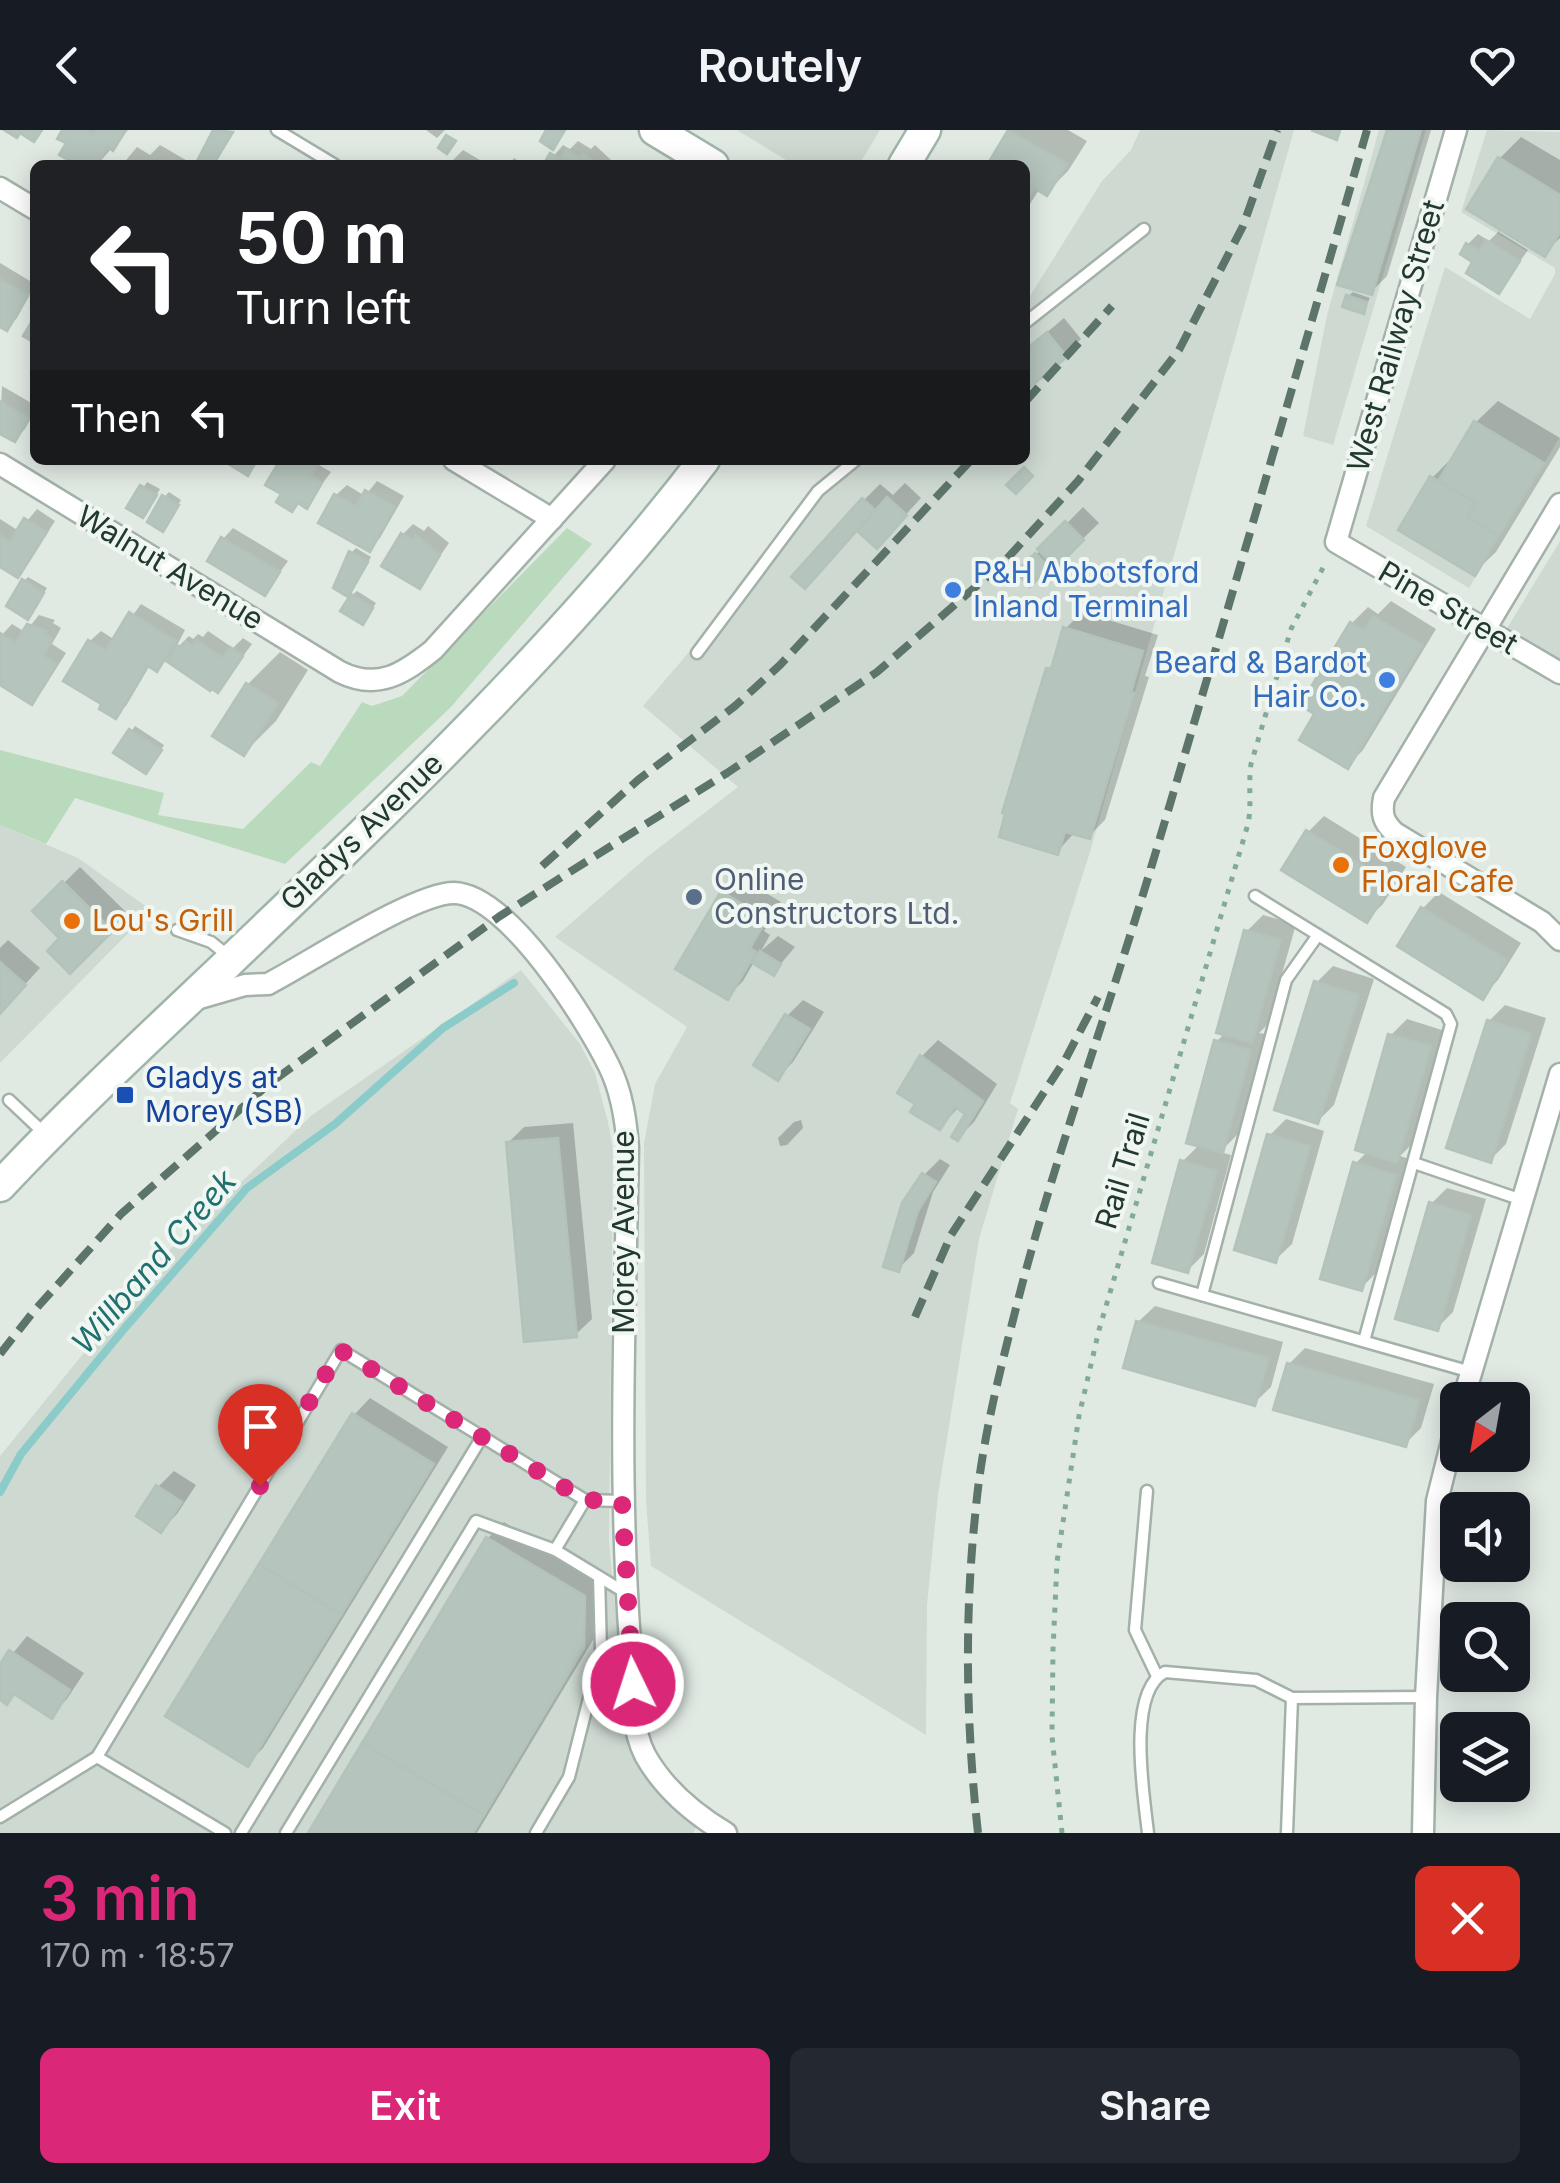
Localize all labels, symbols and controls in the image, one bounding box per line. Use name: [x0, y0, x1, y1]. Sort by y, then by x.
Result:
icon: back: [40, 38, 95, 93]
text: Routely: [698, 38, 862, 93]
icon: heart: [1465, 38, 1520, 93]
text: 50 m: [235, 195, 407, 280]
street label: West Railway Street: [1339, 196, 1451, 476]
icon: left: [70, 200, 200, 330]
text: Turn left: [235, 280, 411, 335]
icon: left: [182, 390, 237, 445]
text: Then: [70, 395, 162, 441]
street label: Walnut Avenue: [71, 497, 270, 637]
street label: Pine Street: [1372, 553, 1525, 661]
place label: P&H Abbotsford Inland Terminal: [973, 554, 1199, 624]
marker: P&H Abbotsford Inland Terminal: [942, 579, 964, 601]
place label: Beard & Bardot Hair Co.: [1154, 644, 1367, 714]
marker: Beard & Bardot Hair Co.: [1376, 669, 1398, 691]
street label: Gladys Avenue: [273, 745, 450, 918]
place label: Foxglove Floral Cafe: [1361, 829, 1514, 899]
marker: Foxglove Floral Cafe: [1330, 854, 1352, 876]
place label: Online Constructors Ltd.: [714, 861, 959, 931]
marker: Online Constructors Ltd.: [683, 886, 705, 908]
place label: Lou's Grill: [92, 902, 234, 938]
marker: Lou's Grill: [61, 910, 83, 932]
place label: Gladys at Morey (SB): [145, 1059, 304, 1129]
marker: Gladys at Morey (SB): [114, 1084, 136, 1106]
street label: Rail Trail: [1087, 1108, 1157, 1233]
street label: Morey Avenue: [605, 1130, 641, 1334]
water label: Willband Creek: [63, 1161, 245, 1362]
north arrow: [1440, 1382, 1530, 1472]
map controls: [1440, 1382, 1530, 1802]
pin: [218, 1384, 303, 1487]
icon: arrive: [233, 1399, 288, 1454]
button: sound: [1440, 1492, 1530, 1582]
button: search: [1440, 1602, 1530, 1692]
position arrow: [581, 1632, 685, 1736]
button: layers: [1440, 1712, 1530, 1802]
text: 3 min: [40, 1862, 200, 1934]
button: close: [1415, 1866, 1520, 1971]
text: 170 m · 18:57: [40, 1936, 235, 1975]
button: Exit: [40, 2048, 770, 2163]
button: Share: [790, 2048, 1520, 2163]

